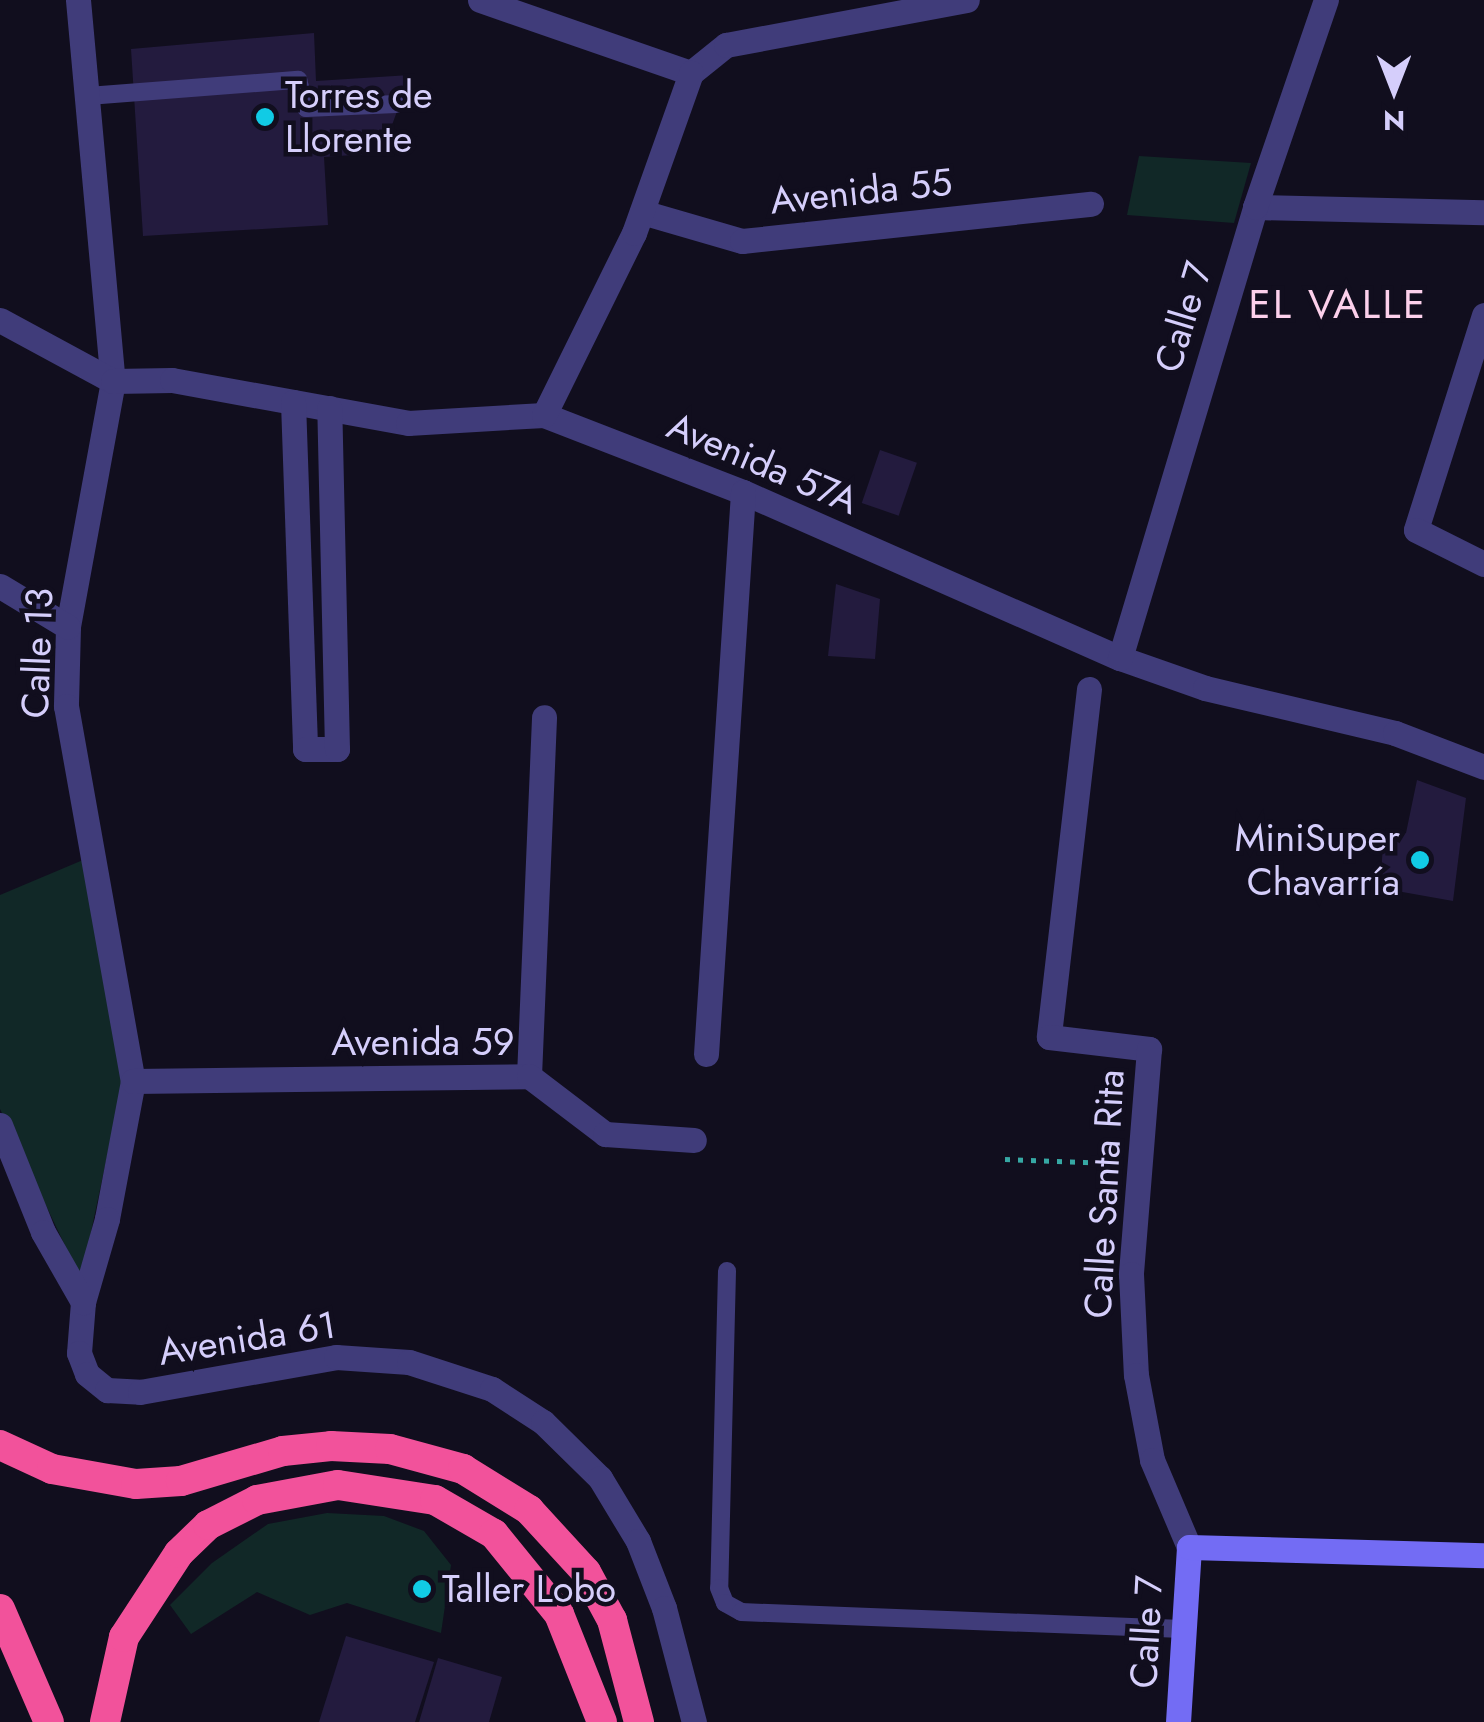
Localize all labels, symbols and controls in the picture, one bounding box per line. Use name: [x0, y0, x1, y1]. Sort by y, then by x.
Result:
north arrow: [1344, 40, 1444, 140]
place label: Torres de Llorente: [285, 72, 433, 162]
text: N: [1383, 100, 1405, 141]
marker: Torres de Llorente: [254, 106, 276, 128]
street label: Avenida 55: [768, 159, 954, 223]
street label: Calle 7: [1145, 256, 1221, 378]
district label: EL VALLE: [1249, 280, 1427, 328]
street label: Avenida 57A: [661, 402, 865, 524]
street label: Calle 13: [12, 587, 62, 719]
place label: MiniSuper Chavarría: [1234, 815, 1400, 904]
marker: MiniSuper Chavarría: [1409, 849, 1431, 871]
street label: Avenida 59: [331, 1019, 515, 1065]
street label: Calle Santa Rita: [1075, 1068, 1133, 1320]
street label: Avenida 61: [155, 1301, 339, 1375]
place label: Taller Lobo: [442, 1566, 616, 1612]
street label: Calle 7: [1120, 1575, 1172, 1689]
marker: Taller Lobo: [411, 1578, 433, 1600]

